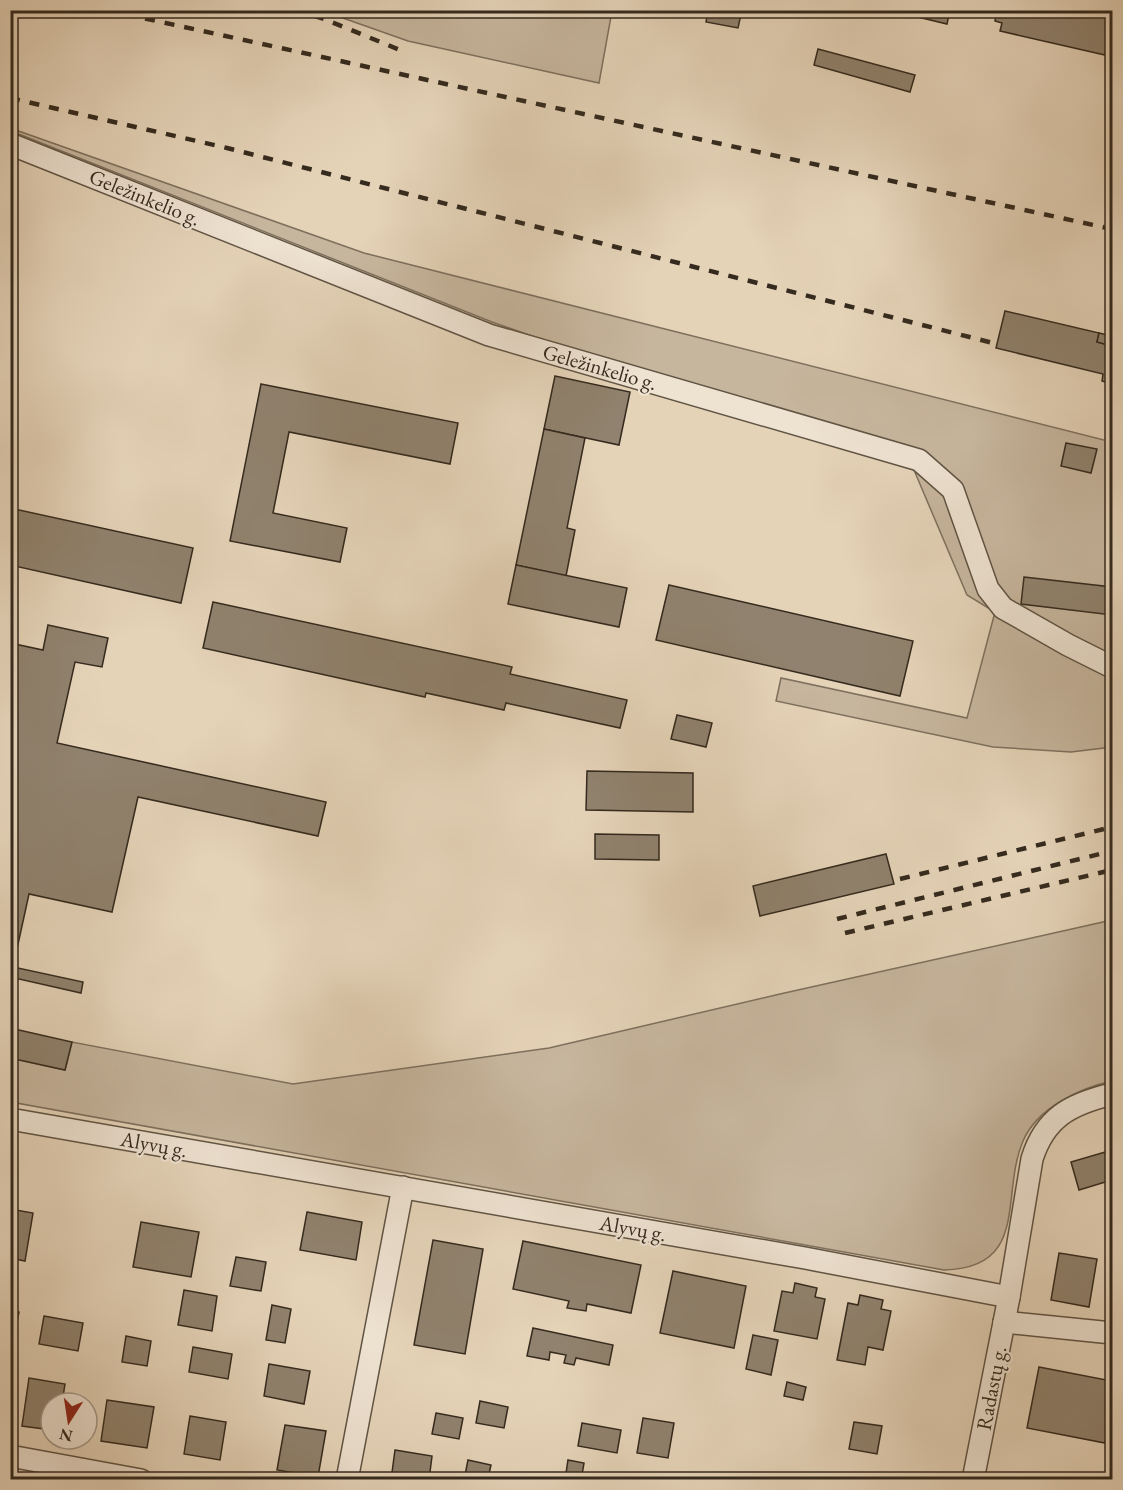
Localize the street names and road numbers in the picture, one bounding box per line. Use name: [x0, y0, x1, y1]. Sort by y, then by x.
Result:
street label: Geležinkelio g.: [85, 162, 205, 232]
street label: Geležinkelio g.: [540, 338, 660, 396]
street label: Alyvų g.: [118, 1125, 189, 1163]
street label: Alyvų g.: [597, 1209, 668, 1247]
street label: Radastų g.: [970, 1344, 1012, 1432]

